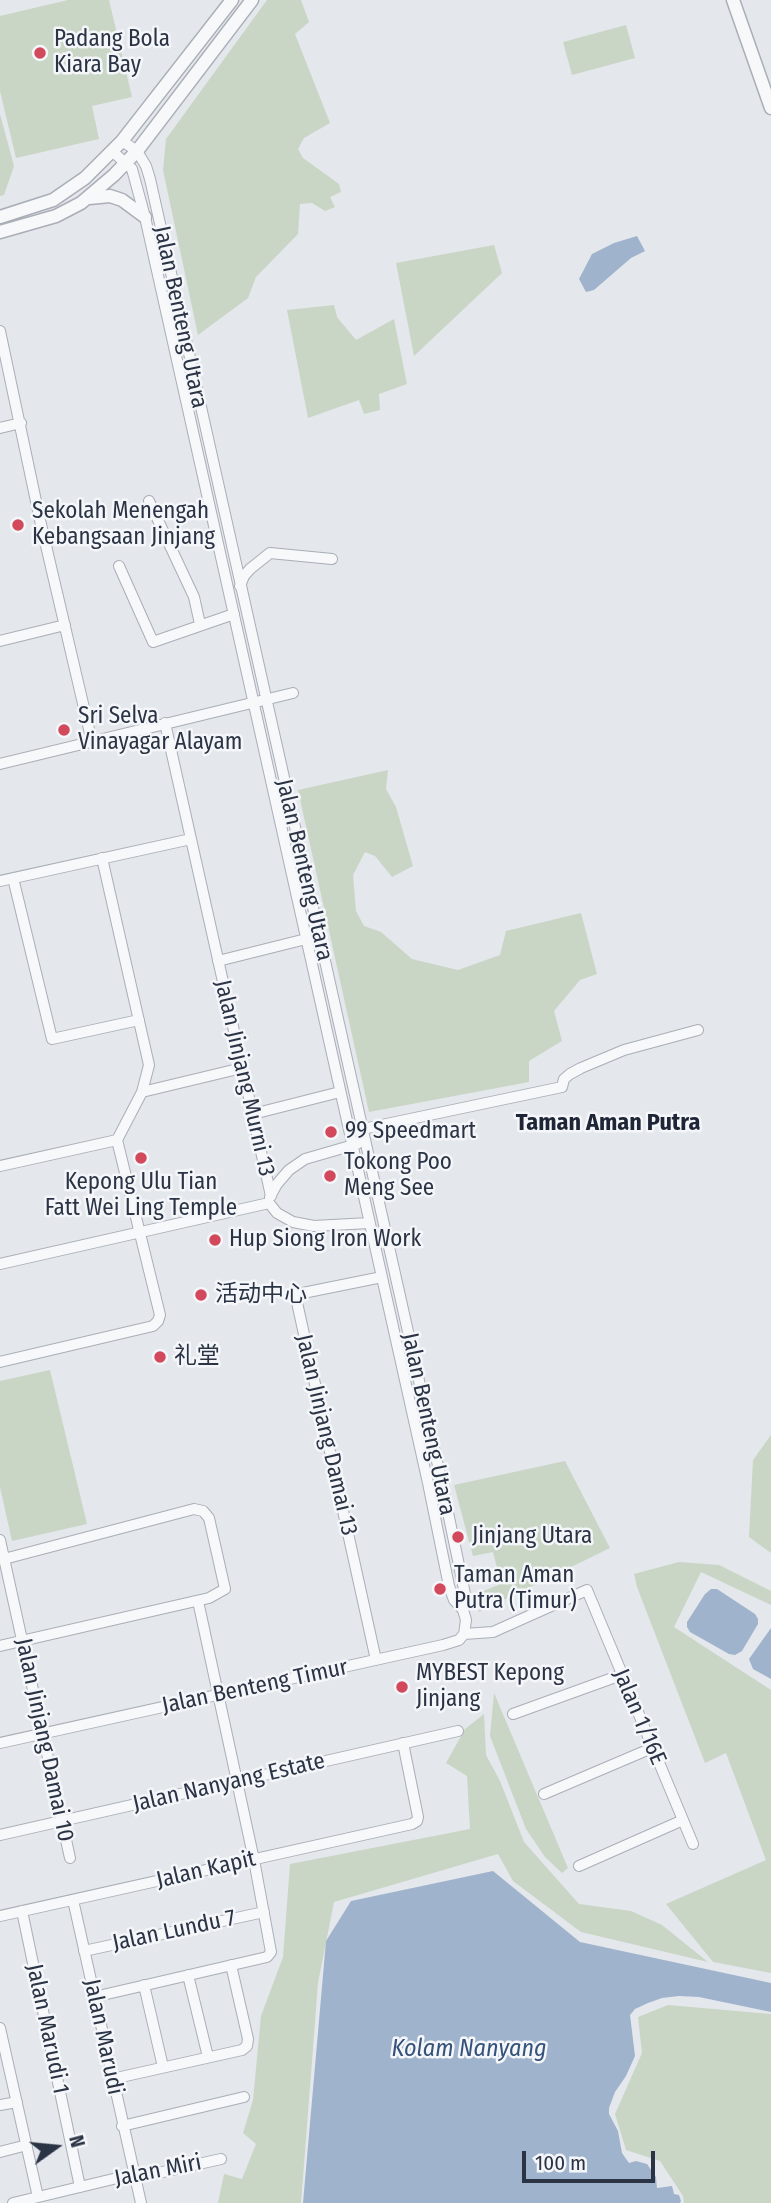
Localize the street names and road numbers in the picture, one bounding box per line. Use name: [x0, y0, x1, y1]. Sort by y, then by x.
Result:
street label: Jalan Benteng Utara: [147, 223, 213, 411]
street label: Jalan Benteng Utara: [270, 776, 338, 964]
street label: Jalan Jinjang Murni 13: [208, 977, 280, 1179]
street label: Jalan Benteng Utara: [395, 1330, 461, 1518]
street label: Jalan Jinjang Damai 13: [289, 1332, 363, 1538]
street label: Jalan Jinjang Damai 10: [9, 1636, 79, 1844]
street label: Jalan Benteng Timur: [160, 1654, 350, 1720]
street label: Jalan 1/16E: [606, 1665, 672, 1769]
street label: Jalan Nanyang Estate: [130, 1747, 328, 1819]
street label: Jalan Kapit: [154, 1845, 258, 1895]
street label: Jalan Lundu 7: [110, 1904, 238, 1958]
street label: Jalan Marudi 1: [20, 1961, 74, 2097]
street label: Jalan Marudi: [77, 1976, 129, 2098]
street label: Jalan Miri: [112, 2149, 204, 2193]

